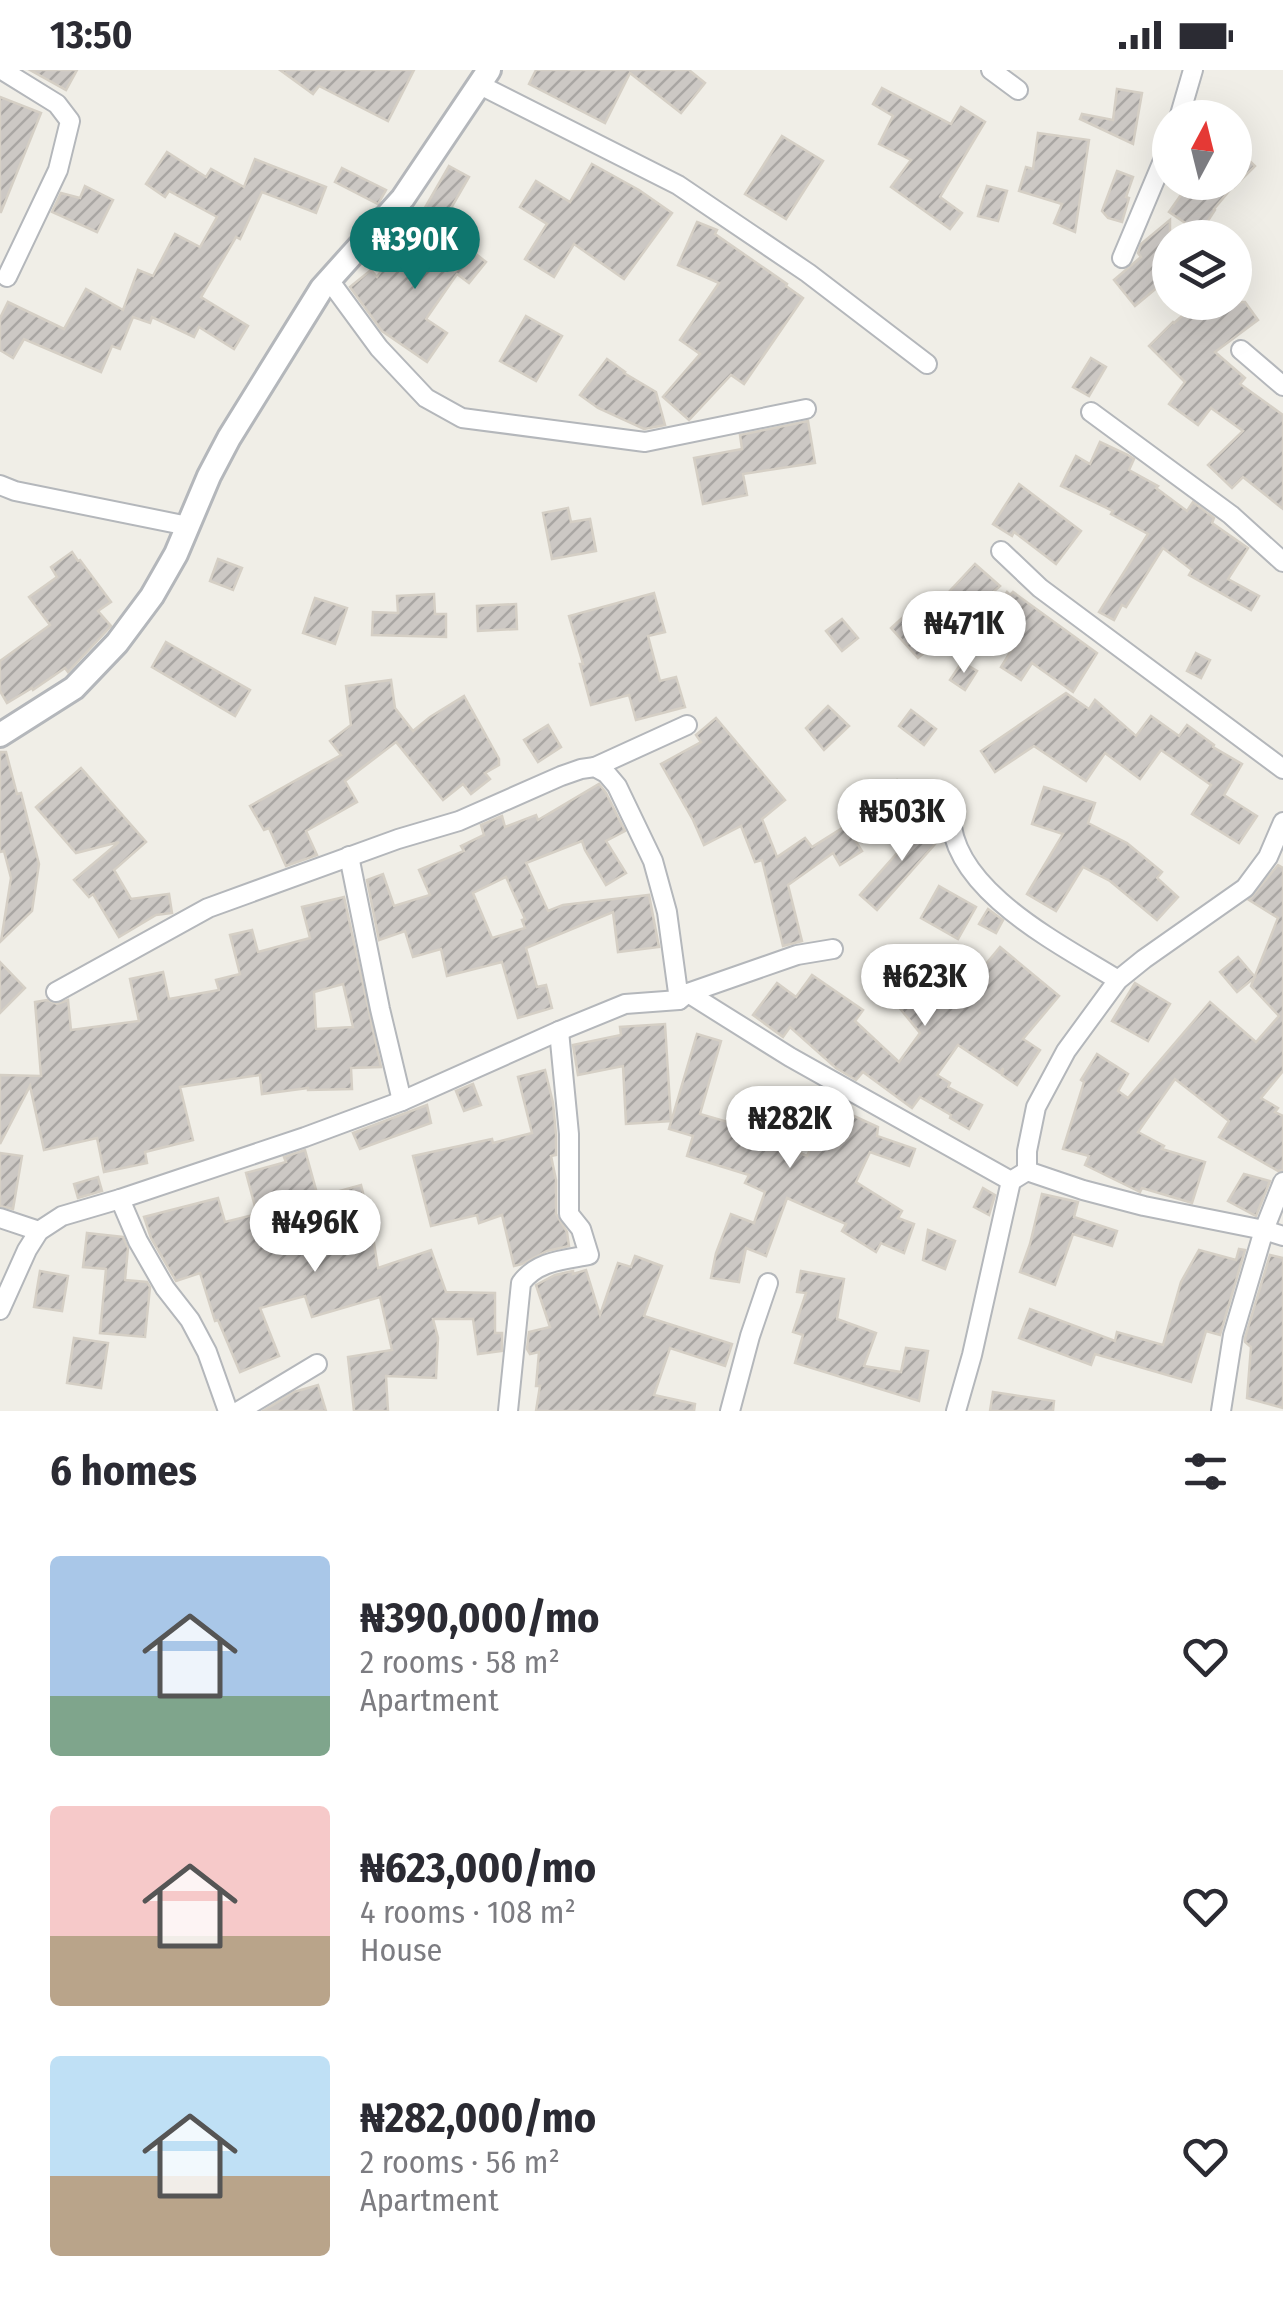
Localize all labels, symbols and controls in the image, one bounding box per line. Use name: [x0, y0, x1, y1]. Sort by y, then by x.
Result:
text: 13:50: [50, 12, 132, 58]
north arrow: [1152, 100, 1252, 200]
map controls: [1152, 100, 1252, 320]
pin: ₦390K: [345, 207, 485, 292]
text: ₦390K: [372, 220, 458, 258]
button: layers: [1152, 220, 1252, 320]
pin: ₦471K: [894, 591, 1034, 676]
text: ₦471K: [924, 604, 1004, 642]
pin: ₦503K: [832, 779, 972, 864]
text: ₦503K: [859, 792, 945, 830]
pin: ₦623K: [855, 944, 995, 1029]
text: ₦623K: [883, 957, 967, 995]
pin: ₦282K: [720, 1086, 860, 1171]
text: ₦282K: [748, 1099, 832, 1137]
pin: ₦496K: [245, 1190, 385, 1275]
text: ₦496K: [272, 1203, 358, 1241]
icon: filters: [1178, 1444, 1233, 1499]
text: 6 homes: [50, 1446, 197, 1496]
text: ₦390,000/mo: [360, 1593, 599, 1643]
icon: home: [130, 1596, 250, 1716]
icon: heart: [1178, 1629, 1233, 1684]
text: 2 rooms · 58 m²: [360, 1643, 560, 1681]
text: Apartment: [360, 1681, 499, 1719]
text: ₦623,000/mo: [360, 1843, 596, 1893]
icon: home: [130, 1846, 250, 1966]
icon: heart: [1178, 1879, 1233, 1934]
text: 4 rooms · 108 m²: [360, 1893, 576, 1931]
text: House: [360, 1931, 442, 1969]
text: ₦282,000/mo: [360, 2093, 596, 2143]
icon: home: [130, 2096, 250, 2216]
icon: heart: [1178, 2129, 1233, 2184]
text: 2 rooms · 56 m²: [360, 2143, 560, 2181]
text: Apartment: [360, 2181, 499, 2219]

